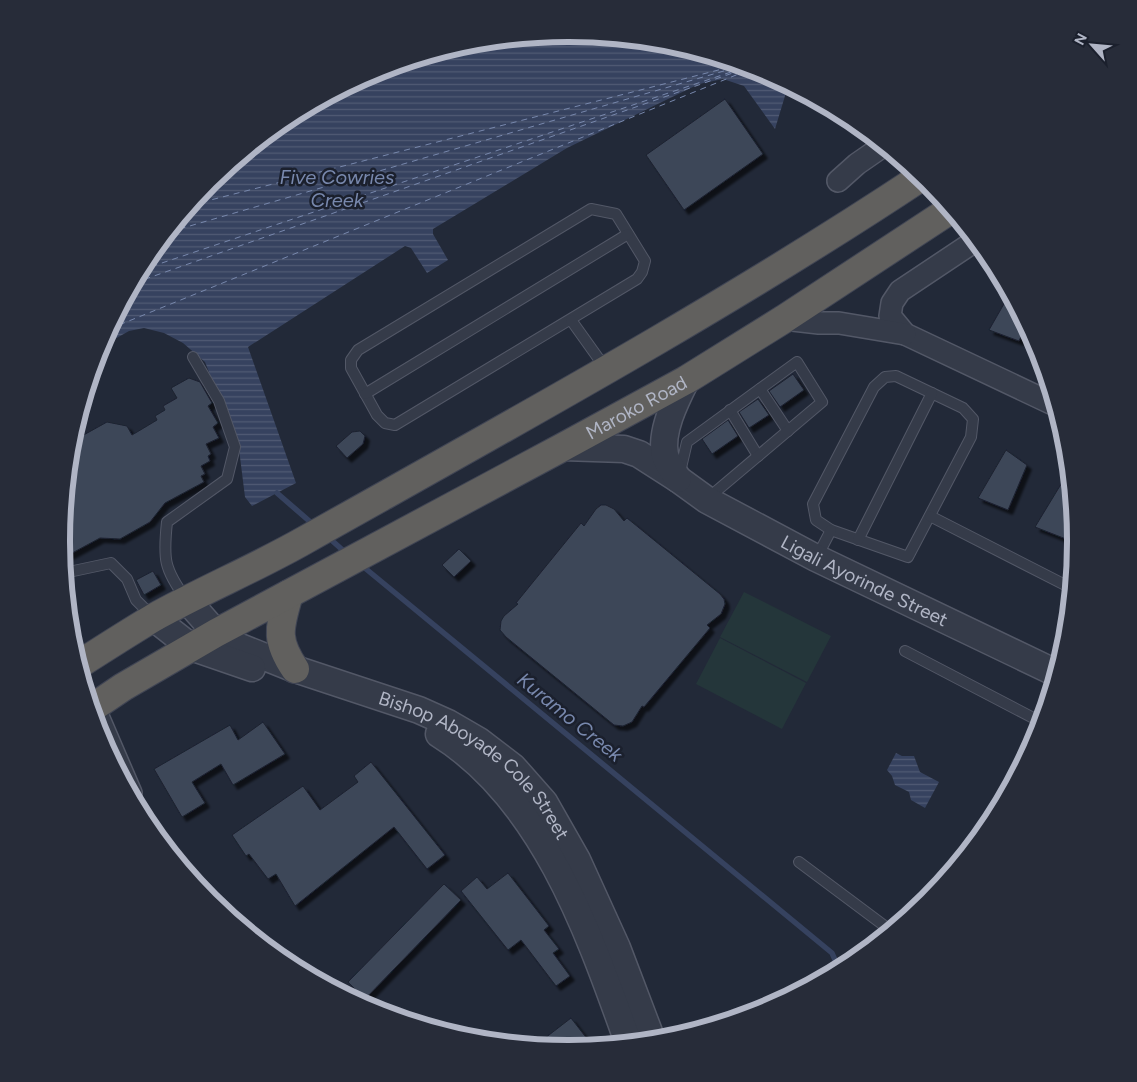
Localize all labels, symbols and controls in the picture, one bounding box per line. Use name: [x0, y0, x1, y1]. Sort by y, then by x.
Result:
north arrow: [1067, 20, 1117, 70]
text: N: [1071, 31, 1091, 48]
water label: Five Cowries Creek: [280, 165, 395, 212]
street label: Maroko Road: [582, 370, 691, 444]
street label: Ligali Ayorinde Street: [777, 530, 952, 631]
water label: Kuramo Creek: [513, 667, 628, 767]
street label: Bishop Aboyade Cole Street: [376, 686, 574, 844]

